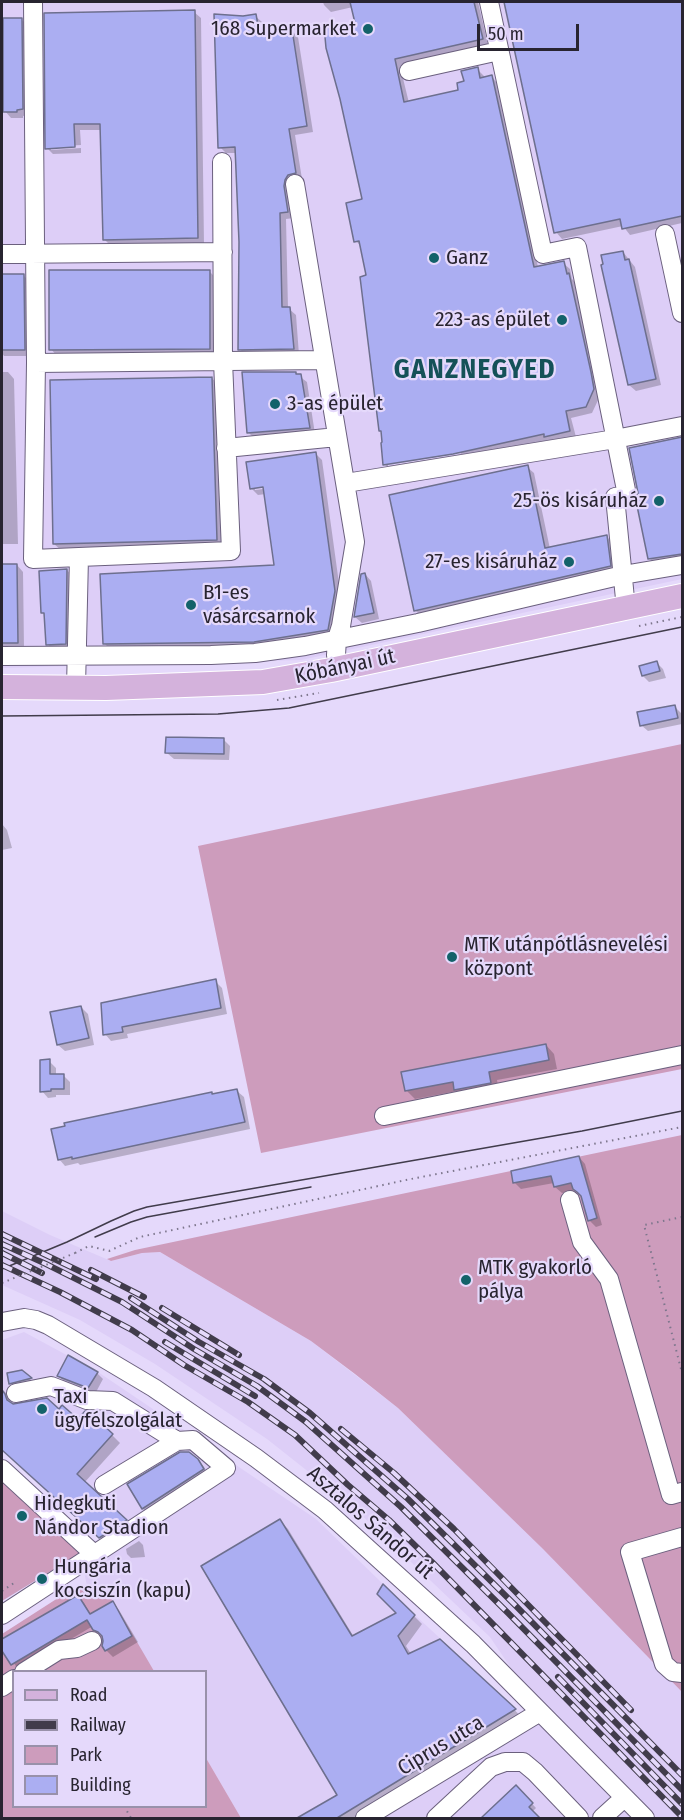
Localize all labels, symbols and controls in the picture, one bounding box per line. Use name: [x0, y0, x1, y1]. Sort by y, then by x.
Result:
scale bar: [480, 12, 582, 50]
place label: 168 Supermarket: [211, 16, 356, 42]
marker: 168 Supermarket: [361, 22, 375, 36]
text: 50 m: [488, 23, 524, 45]
place label: Ganz: [446, 245, 488, 271]
marker: Ganz: [427, 251, 441, 265]
place label: 223-as épület: [435, 307, 550, 333]
marker: 223-as épület: [555, 313, 569, 327]
district label: GANZNEGYED: [394, 354, 556, 386]
place label: 3-as épület: [287, 391, 383, 417]
marker: 3-as épület: [268, 397, 282, 411]
place label: 25-ös kisáruház: [513, 488, 647, 514]
marker: 25-ös kisáruház: [652, 494, 666, 508]
place label: 27-es kisáruház: [425, 549, 557, 575]
marker: 27-es kisáruház: [562, 555, 576, 569]
place label: B1-es vásárcsarnok: [203, 580, 315, 630]
marker: B1-es vásárcsarnok: [184, 598, 198, 612]
street label: Kőbányai út: [293, 644, 397, 690]
place label: MTK utánpótlásnevelési központ: [464, 932, 668, 982]
marker: MTK utánpótlásnevelési központ: [445, 950, 459, 964]
place label: MTK gyakorló pálya: [478, 1255, 592, 1305]
marker: MTK gyakorló pálya: [459, 1273, 473, 1287]
place label: Taxi ügyfélszolgálat: [54, 1384, 182, 1434]
marker: Taxi ügyfélszolgálat: [35, 1402, 49, 1416]
street label: Asztalos Sándor út: [301, 1461, 439, 1585]
place label: Hidegkuti Nándor Stadion: [34, 1491, 169, 1541]
marker: Hidegkuti Nándor Stadion: [15, 1509, 29, 1523]
place label: Hungária kocsiszín (kapu): [54, 1554, 191, 1604]
marker: Hungária kocsiszín (kapu): [35, 1572, 49, 1586]
legend: [12, 1670, 207, 1808]
text: Road: [70, 1684, 107, 1706]
street label: Ciprus utca: [393, 1710, 489, 1782]
text: Railway: [70, 1714, 126, 1736]
text: Park: [70, 1744, 102, 1766]
text: Building: [70, 1774, 131, 1796]

